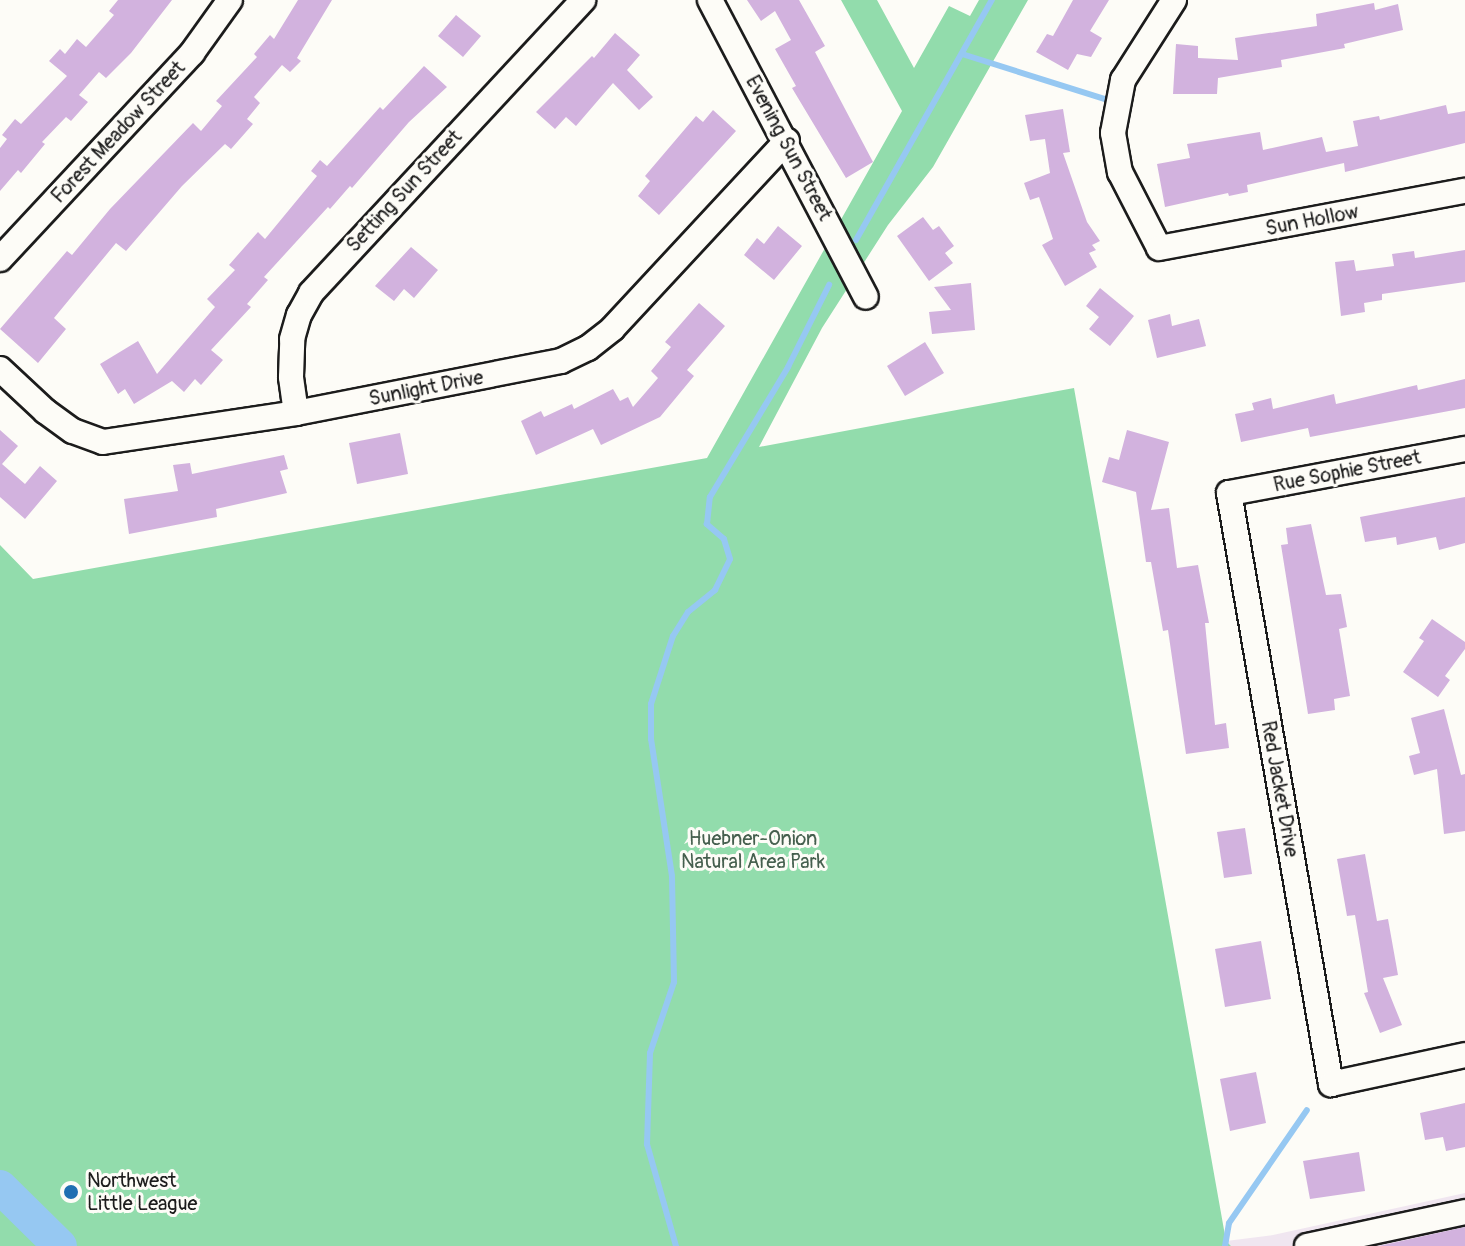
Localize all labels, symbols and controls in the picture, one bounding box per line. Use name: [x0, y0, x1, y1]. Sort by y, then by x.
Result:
street label: Forest Meadow Street: [46, 56, 190, 208]
street label: Evening Sun Street: [741, 71, 837, 225]
street label: Setting Sun Street: [341, 125, 467, 257]
street label: Sun Hollow: [1263, 199, 1361, 241]
street label: Sunlight Drive: [367, 365, 485, 411]
street label: Rue Sophie Street: [1271, 445, 1423, 497]
street label: Red Jacket Drive: [1256, 719, 1304, 859]
park label: Huebner-Onion Natural Area Park: [681, 827, 825, 874]
place label: Northwest Little League: [87, 1168, 197, 1215]
marker: Northwest Little League: [62, 1183, 80, 1201]

